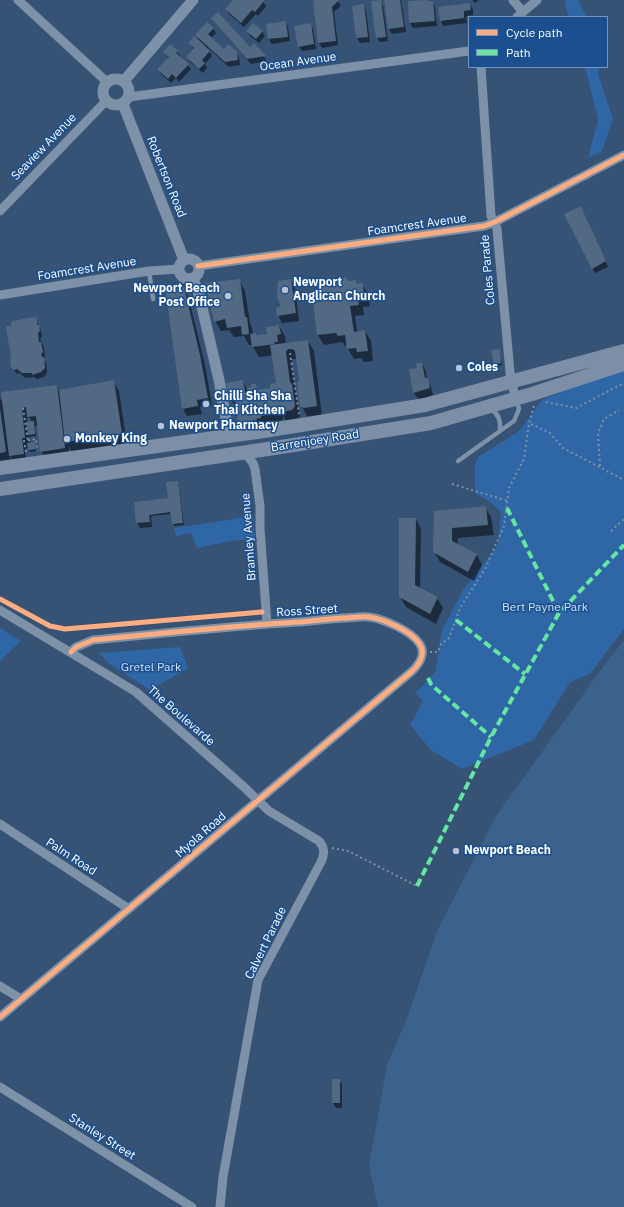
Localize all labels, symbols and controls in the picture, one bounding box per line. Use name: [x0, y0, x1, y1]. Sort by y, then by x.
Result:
legend: [468, 16, 608, 68]
text: Cycle path: [506, 25, 563, 40]
text: Path: [506, 45, 531, 60]
street label: Ocean Avenue: [259, 49, 337, 75]
street label: Seaview Avenue: [8, 111, 80, 183]
street label: Robertson Road: [143, 134, 189, 220]
street label: Foamcrest Avenue: [367, 211, 467, 239]
street label: Coles Parade: [478, 234, 498, 306]
street label: Foamcrest Avenue: [37, 254, 137, 284]
place label: Newport Anglican Church: [293, 276, 385, 304]
place label: Newport Beach Post Office: [133, 282, 220, 310]
marker: Newport Anglican Church: [280, 285, 290, 295]
marker: Newport Beach Post Office: [223, 291, 233, 301]
place label: Coles: [467, 361, 498, 375]
marker: Coles: [454, 363, 464, 373]
place label: Chilli Sha Sha Thai Kitchen: [214, 390, 292, 418]
marker: Chilli Sha Sha Thai Kitchen: [201, 399, 211, 409]
place label: Newport Pharmacy: [169, 419, 278, 433]
marker: Newport Pharmacy: [156, 421, 166, 431]
street label: Barrenjoey Road: [270, 427, 360, 455]
place label: Monkey King: [75, 432, 147, 446]
marker: Monkey King: [62, 434, 72, 444]
street label: Bramley Avenue: [239, 493, 259, 581]
park label: Bert Payne Park: [502, 601, 588, 615]
street label: Ross Street: [276, 602, 338, 620]
park label: Gretel Park: [121, 661, 181, 675]
street label: The Boulevarde: [144, 683, 218, 749]
street label: Myola Road: [173, 809, 229, 861]
street label: Palm Road: [43, 835, 99, 879]
place label: Newport Beach: [464, 844, 551, 858]
marker: Newport Beach: [451, 846, 461, 856]
street label: Calvert Parade: [242, 904, 290, 982]
street label: Stanley Street: [66, 1111, 138, 1163]

